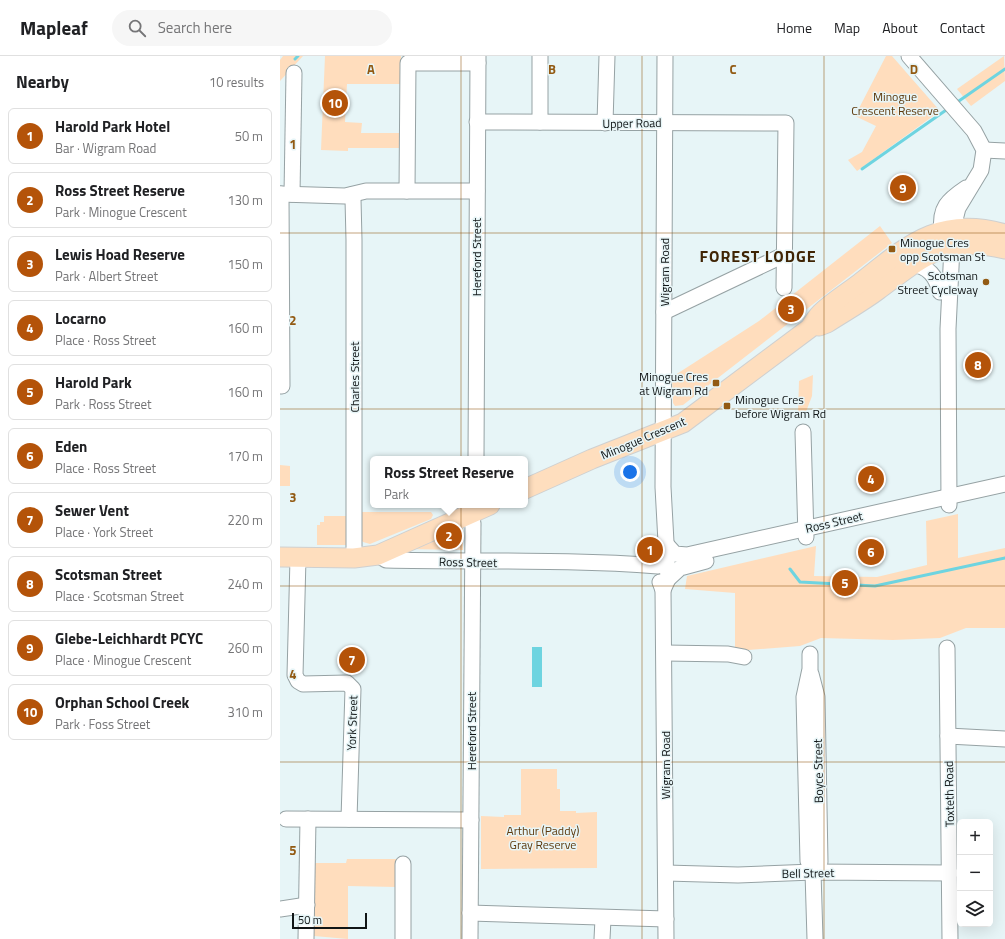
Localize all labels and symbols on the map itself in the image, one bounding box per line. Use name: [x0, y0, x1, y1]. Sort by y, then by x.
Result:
text: A: [367, 59, 375, 79]
text: B: [548, 59, 556, 79]
text: C: [729, 59, 737, 79]
text: D: [910, 59, 918, 79]
park label: Minogue Crescent Reserve: [851, 87, 939, 120]
pin: 10: [322, 88, 348, 118]
street label: Upper Road: [602, 113, 662, 133]
text: 1: [289, 134, 297, 154]
pin: 9: [890, 173, 916, 203]
street label: Hereford Street: [467, 217, 486, 296]
place label: Minogue Cres opp Scotsman St: [900, 233, 986, 266]
street label: Wigram Road: [655, 238, 674, 306]
district label: FOREST LODGE: [699, 244, 817, 268]
marker: Minogue Cres opp Scotsman St: [887, 244, 897, 254]
place label: Scotsman Street Cycleway: [898, 266, 978, 299]
marker: Scotsman Street Cycleway: [981, 277, 991, 287]
pin: 3: [778, 294, 804, 324]
text: 2: [289, 310, 297, 330]
street label: Charles Street: [345, 341, 364, 413]
pin: 8: [965, 350, 991, 380]
place label: Minogue Cres at Wigram Rd: [639, 367, 708, 400]
marker: Minogue Cres at Wigram Rd: [711, 378, 721, 388]
place label: Minogue Cres before Wigram Rd: [735, 390, 826, 423]
marker: Minogue Cres before Wigram Rd: [722, 401, 732, 411]
street label: Minogue Crescent: [598, 411, 689, 464]
your location: [620, 462, 640, 482]
pin: 4: [858, 464, 884, 494]
text: 3: [289, 487, 297, 507]
street label: Ross Street: [803, 506, 865, 538]
pin: 2: [436, 521, 462, 551]
pin: 1: [637, 535, 663, 565]
pin: 6: [858, 537, 884, 567]
street label: Ross Street: [439, 552, 498, 572]
pin: 5: [832, 568, 858, 598]
pin: 7: [339, 645, 365, 675]
text: 4: [289, 664, 297, 684]
street label: Hereford Street: [462, 691, 481, 770]
street label: York Street: [342, 694, 362, 751]
street label: Wigram Road: [656, 731, 675, 799]
street label: Boyce Street: [808, 738, 828, 803]
street label: Toxteth Road: [939, 761, 959, 827]
park label: Arthur (Paddy) Gray Reserve: [506, 821, 580, 854]
text: 5: [289, 840, 297, 860]
street label: Bell Street: [782, 863, 835, 883]
scale bar: [292, 911, 367, 930]

